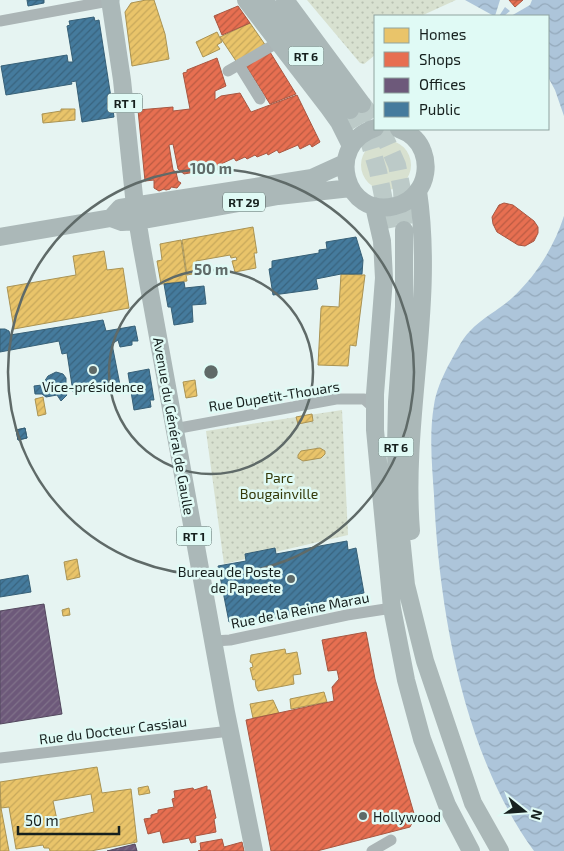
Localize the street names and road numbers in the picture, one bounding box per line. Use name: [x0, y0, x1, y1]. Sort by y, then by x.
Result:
road number: RT 6: [288, 46, 324, 66]
road number: RT 1: [108, 94, 142, 112]
road number: RT 29: [223, 192, 265, 212]
street label: Avenue du Général de Gaulle: [150, 336, 198, 516]
street label: Rue Dupetit-Thouars: [207, 377, 341, 415]
road number: RT 6: [378, 438, 414, 457]
road number: RT 1: [176, 526, 212, 546]
street label: Rue de la Reine Marau: [229, 588, 371, 632]
street label: Rue du Docteur Cassiau: [38, 712, 188, 748]

